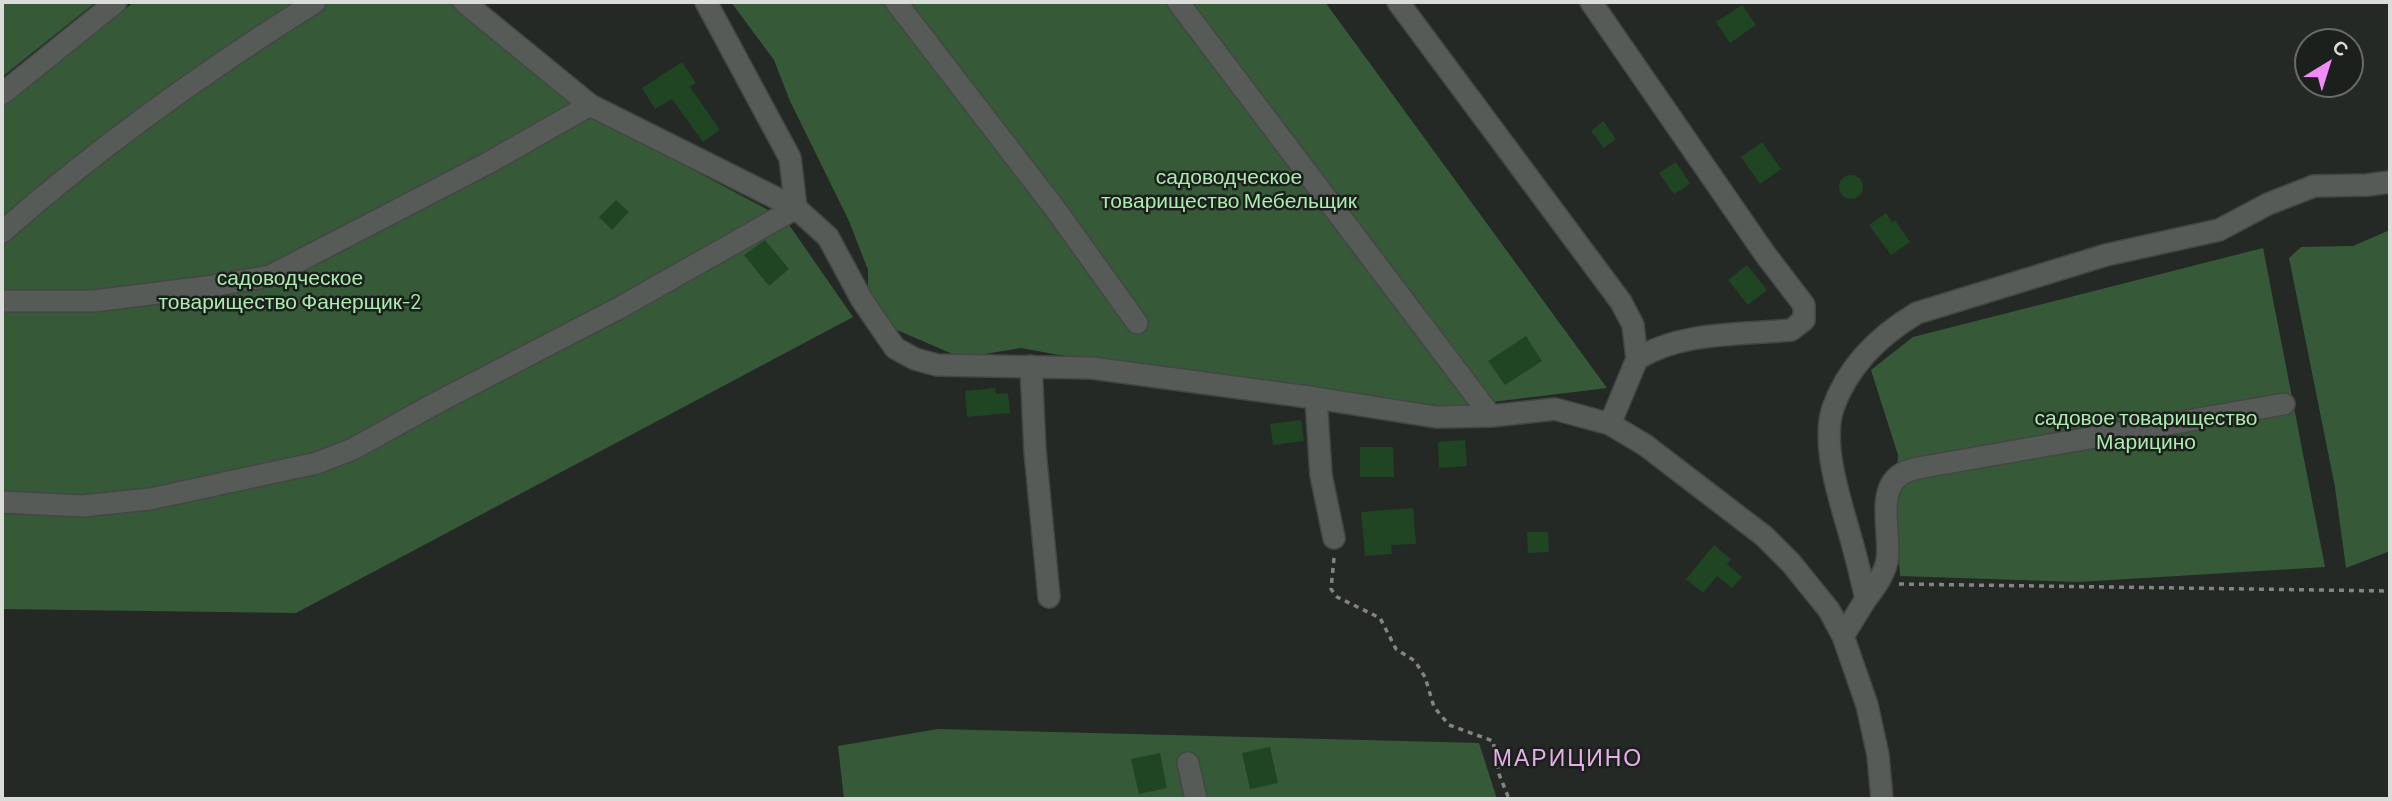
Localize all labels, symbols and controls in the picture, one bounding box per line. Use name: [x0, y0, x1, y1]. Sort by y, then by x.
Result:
north arrow: [2294, 28, 2364, 98]
text: С: [2329, 34, 2353, 61]
park label: садоводческое товарищество Мебельщик: [1101, 164, 1357, 214]
park label: садоводческое товарищество Фанерщик-2: [158, 265, 422, 315]
park label: садовое товарищество Марицино: [2034, 405, 2258, 455]
district label: МАРИЦИНО: [1494, 744, 1642, 772]

